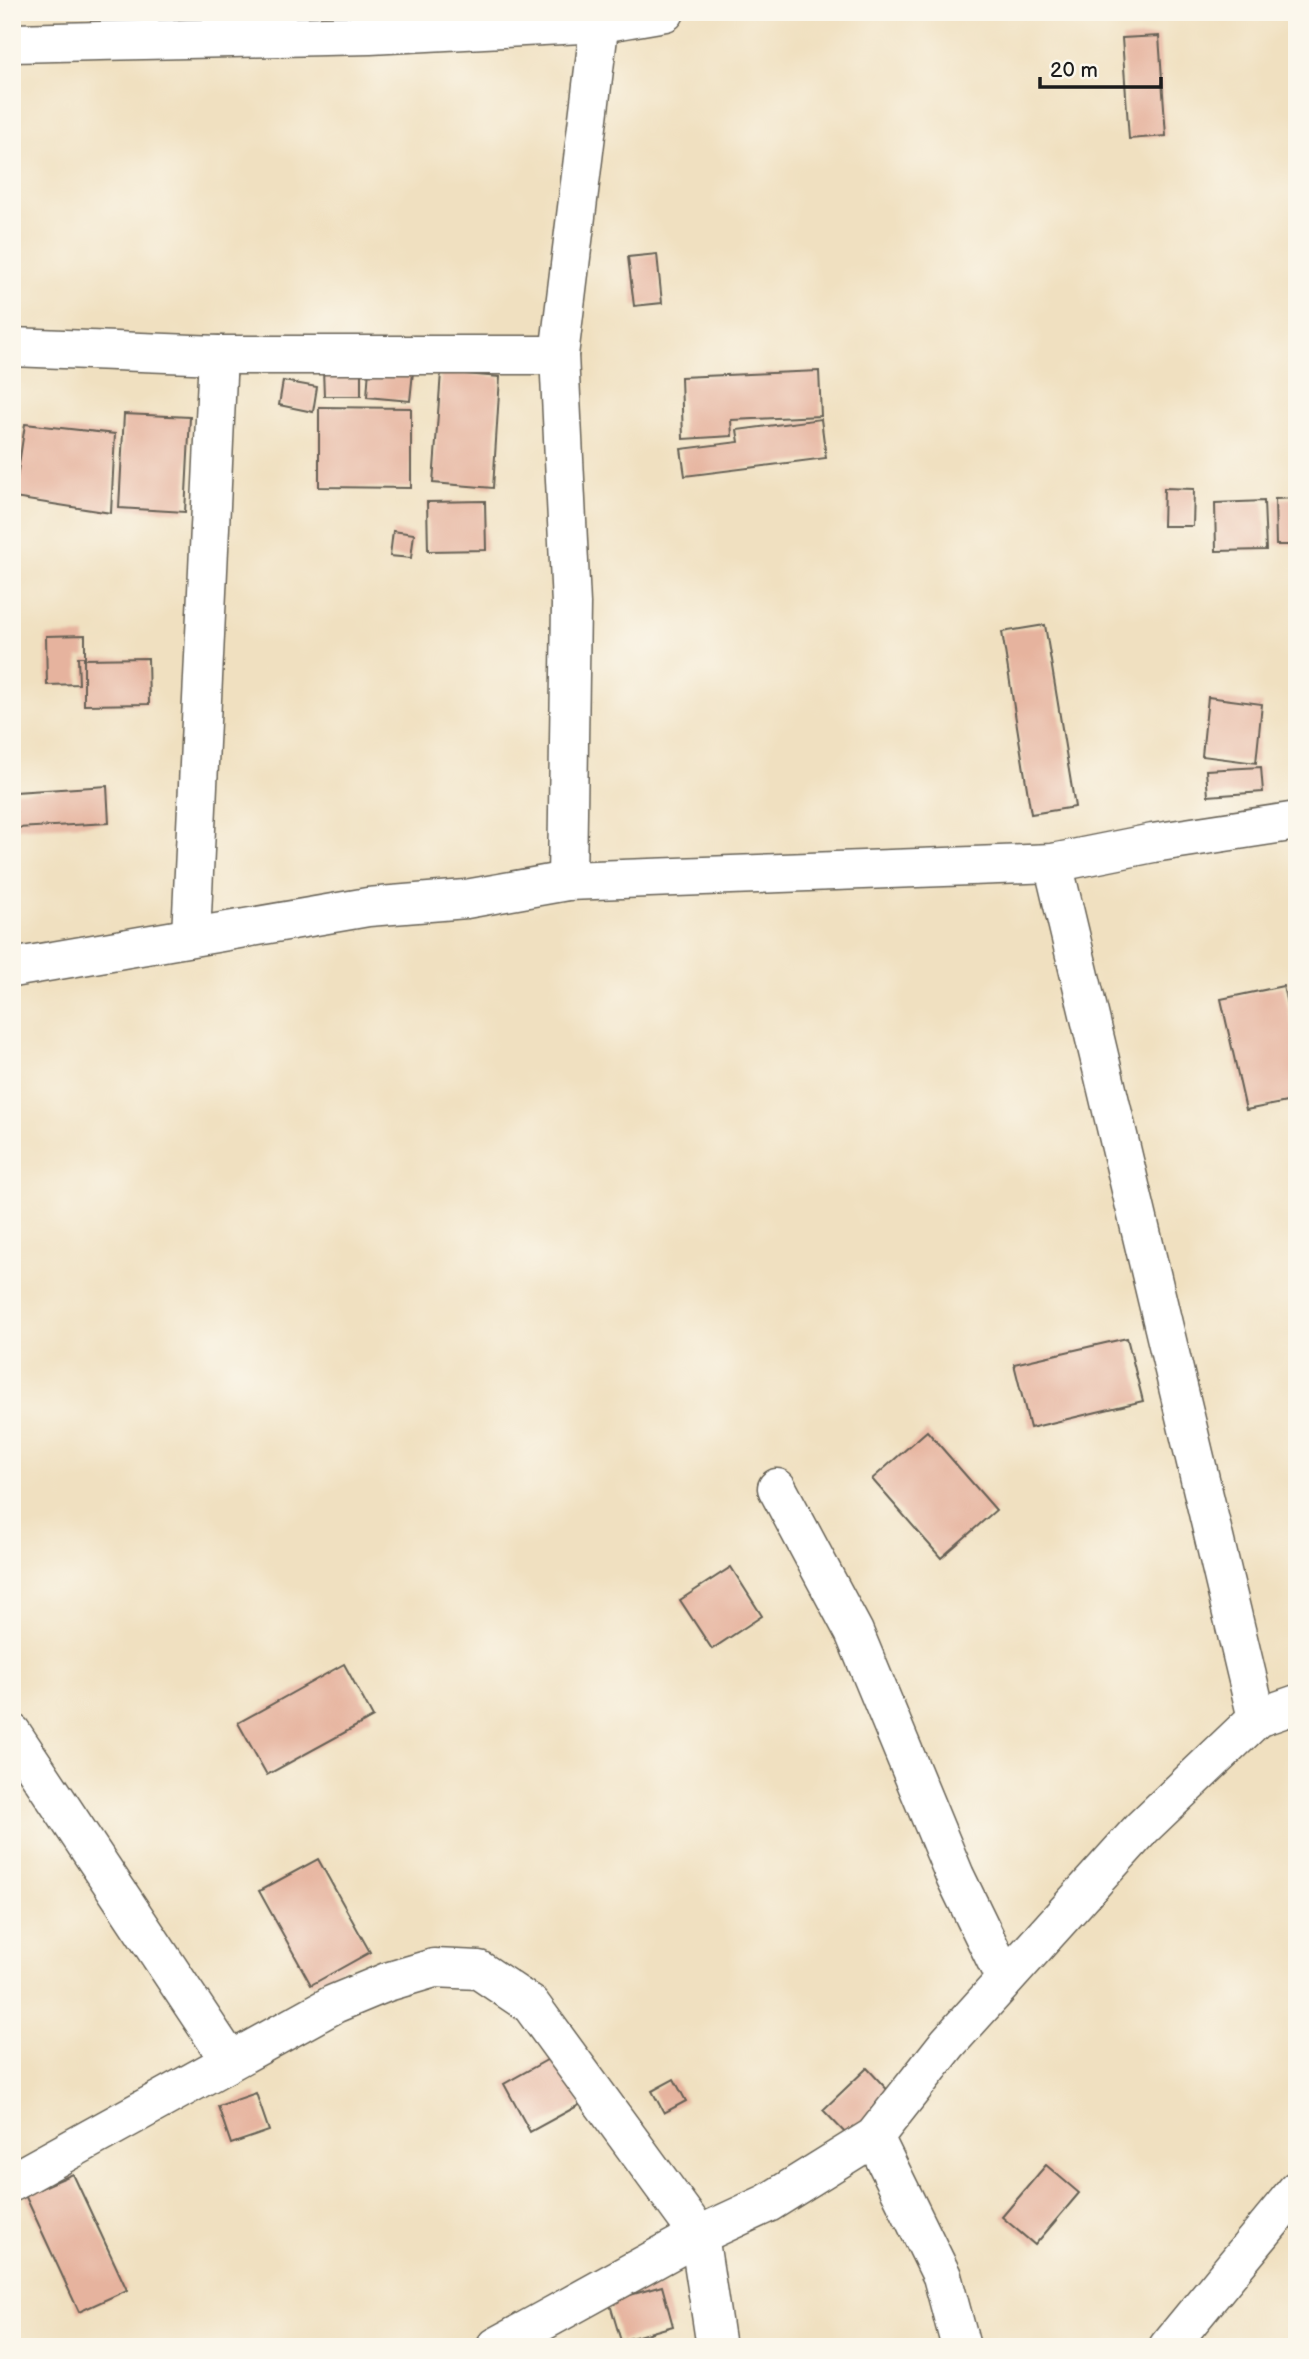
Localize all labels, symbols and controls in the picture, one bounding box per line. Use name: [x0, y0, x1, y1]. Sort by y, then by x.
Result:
scale bar: [1040, 46, 1160, 90]
text: 20 m: [1050, 58, 1098, 83]

